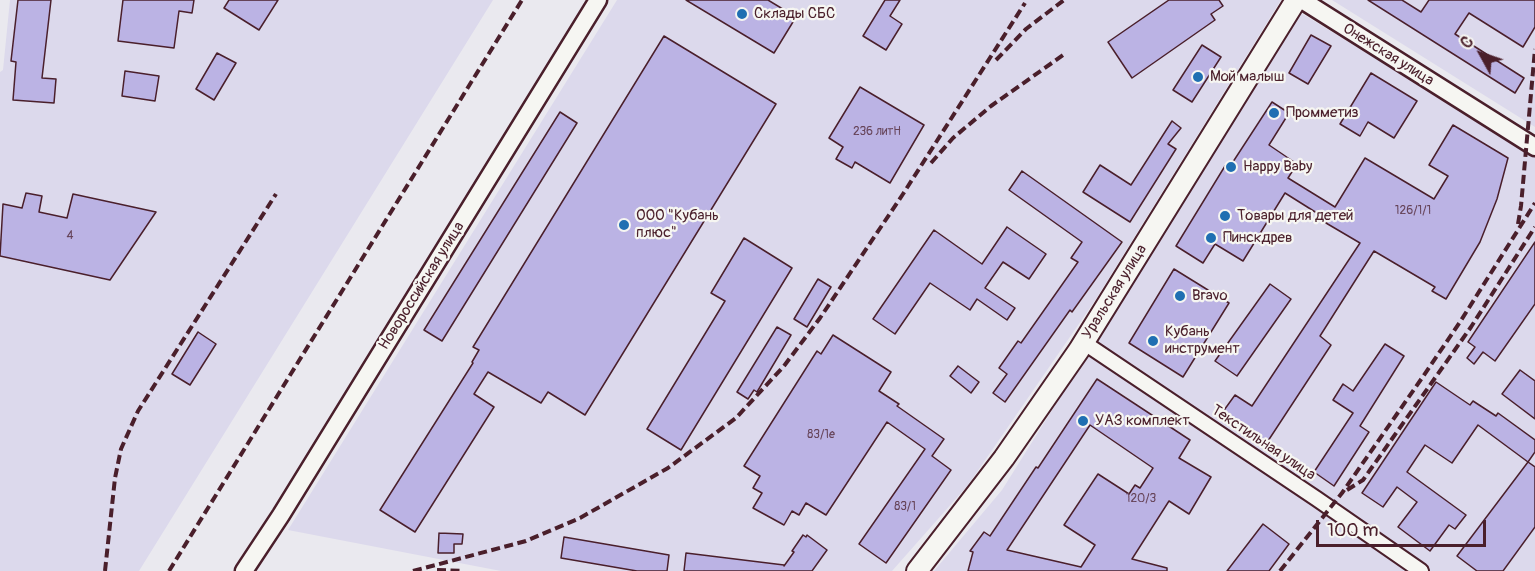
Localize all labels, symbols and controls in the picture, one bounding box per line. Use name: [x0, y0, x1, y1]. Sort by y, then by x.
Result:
place label: Склады СБС: [754, 5, 835, 23]
marker: Склады СБС: [735, 7, 749, 21]
street label: Онежская улица: [1339, 20, 1437, 90]
north arrow: [1451, 24, 1511, 84]
text: С: [1456, 32, 1478, 53]
place label: Мой малыш: [1210, 68, 1284, 86]
marker: Мой малыш: [1191, 70, 1205, 84]
place label: Промметиз: [1286, 104, 1359, 122]
marker: Промметиз: [1267, 106, 1281, 120]
house number: 236 литН: [853, 125, 901, 139]
place label: Happy Baby: [1243, 158, 1313, 176]
marker: Happy Baby: [1224, 160, 1238, 174]
house number: 126/1/1: [1395, 204, 1431, 218]
place label: ООО "Кубань плюс": [636, 207, 719, 242]
place label: Товары для детей: [1237, 207, 1353, 225]
marker: Товары для детей: [1218, 209, 1232, 223]
marker: ООО "Кубань плюс": [617, 218, 631, 232]
street label: Новороссийская улица: [375, 219, 469, 353]
house number: 4: [67, 229, 73, 243]
place label: Пинскдрев: [1223, 229, 1292, 247]
marker: Пинскдрев: [1204, 231, 1218, 245]
street label: Уральская улица: [1079, 242, 1151, 342]
place label: Bravo: [1192, 287, 1228, 305]
marker: Bravo: [1173, 289, 1187, 303]
place label: Кубань инструмент: [1165, 323, 1240, 358]
marker: Кубань инструмент: [1146, 334, 1160, 348]
street label: Текстильная улица: [1207, 401, 1319, 485]
place label: УАЗ комплект: [1095, 412, 1190, 430]
marker: УАЗ комплект: [1076, 414, 1090, 428]
house number: 83/1е: [807, 428, 835, 442]
house number: 120/3: [1126, 492, 1156, 506]
house number: 83/1: [894, 500, 916, 514]
scale bar: [1319, 508, 1488, 546]
text: 100 m: [1327, 519, 1379, 542]

